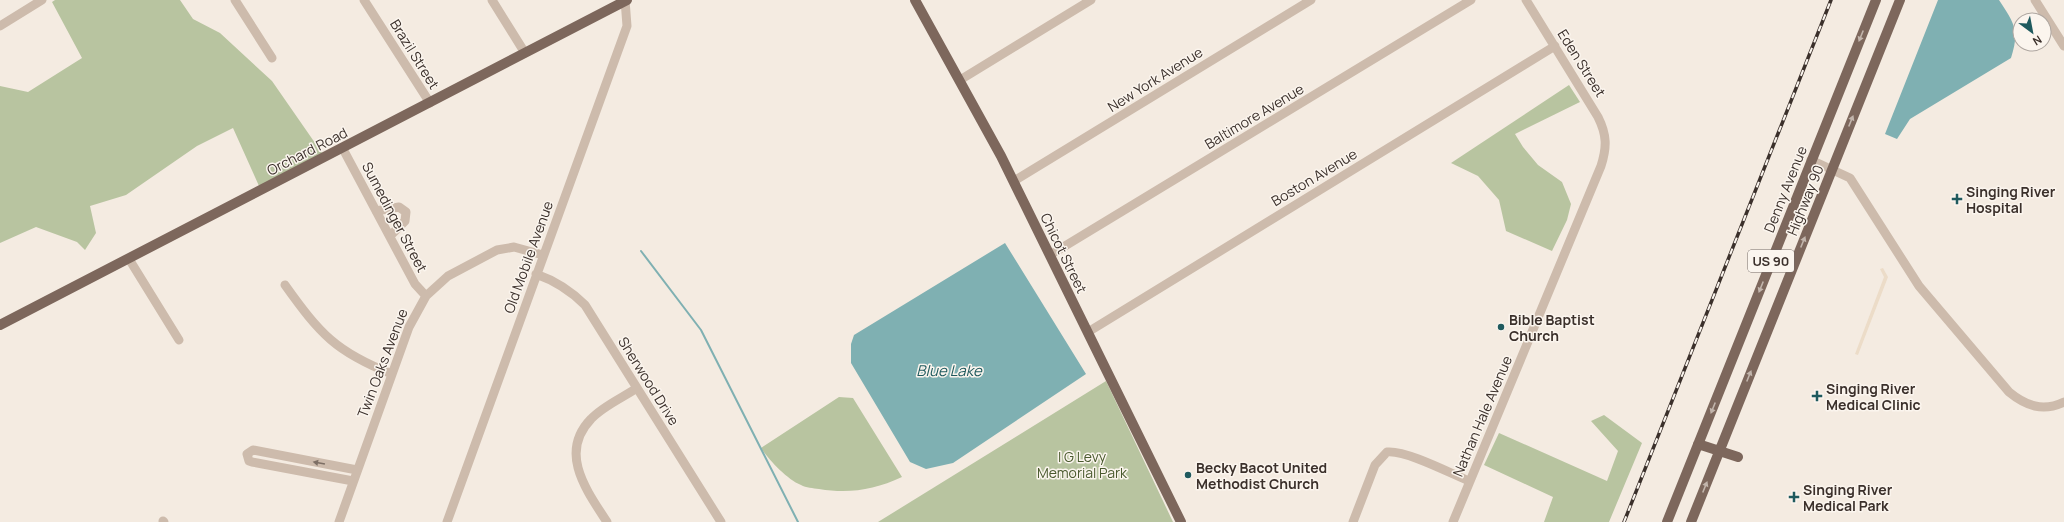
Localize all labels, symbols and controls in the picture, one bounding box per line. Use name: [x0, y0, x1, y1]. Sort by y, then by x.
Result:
north arrow: [2012, 12, 2052, 52]
street label: Brazil Street: [386, 15, 444, 93]
street label: Eden Street: [1554, 26, 1611, 101]
one-way arrow: [1858, 31, 1864, 42]
text: N: [2030, 32, 2045, 49]
street label: New York Avenue: [1104, 42, 1206, 116]
street label: Baltimore Avenue: [1201, 79, 1307, 153]
one-way arrow: [1848, 116, 1854, 127]
street label: Orchard Road: [263, 123, 351, 179]
street label: Denny Avenue: [1759, 143, 1811, 235]
street label: Boston Avenue: [1268, 144, 1360, 210]
street label: Sumedinger Street: [358, 159, 432, 276]
street label: Highway 90: [1782, 162, 1828, 238]
place label: Singing River Hospital: [1966, 182, 2056, 217]
marker: Singing River Hospital: [1951, 193, 1963, 205]
street label: Old Mobile Avenue: [499, 198, 557, 316]
street label: Chicot Street: [1036, 210, 1092, 297]
one-way arrow: [1800, 236, 1806, 248]
road number: US 90: [1748, 250, 1794, 272]
one-way arrow: [1757, 281, 1763, 293]
street label: Twin Oaks Avenue: [352, 306, 412, 420]
place label: Bible Baptist Church: [1509, 310, 1595, 345]
marker: Bible Baptist Church: [1496, 322, 1506, 332]
street label: Sherwood Drive: [614, 333, 684, 429]
street label: Nathan Hale Avenue: [1448, 353, 1516, 479]
water label: Blue Lake: [916, 360, 983, 381]
one-way arrow: [1747, 369, 1753, 381]
place label: Singing River Medical Clinic: [1826, 379, 1921, 414]
marker: Singing River Medical Clinic: [1811, 390, 1823, 402]
one-way arrow: [1709, 402, 1715, 414]
park label: I G Levy Memorial Park: [1037, 447, 1128, 482]
place label: Becky Bacot United Methodist Church: [1196, 458, 1327, 493]
one-way arrow: [313, 459, 325, 465]
marker: Becky Bacot United Methodist Church: [1183, 470, 1193, 480]
one-way arrow: [1703, 480, 1709, 492]
place label: Singing River Medical Park: [1803, 480, 1893, 515]
marker: Singing River Medical Park: [1788, 491, 1800, 503]

